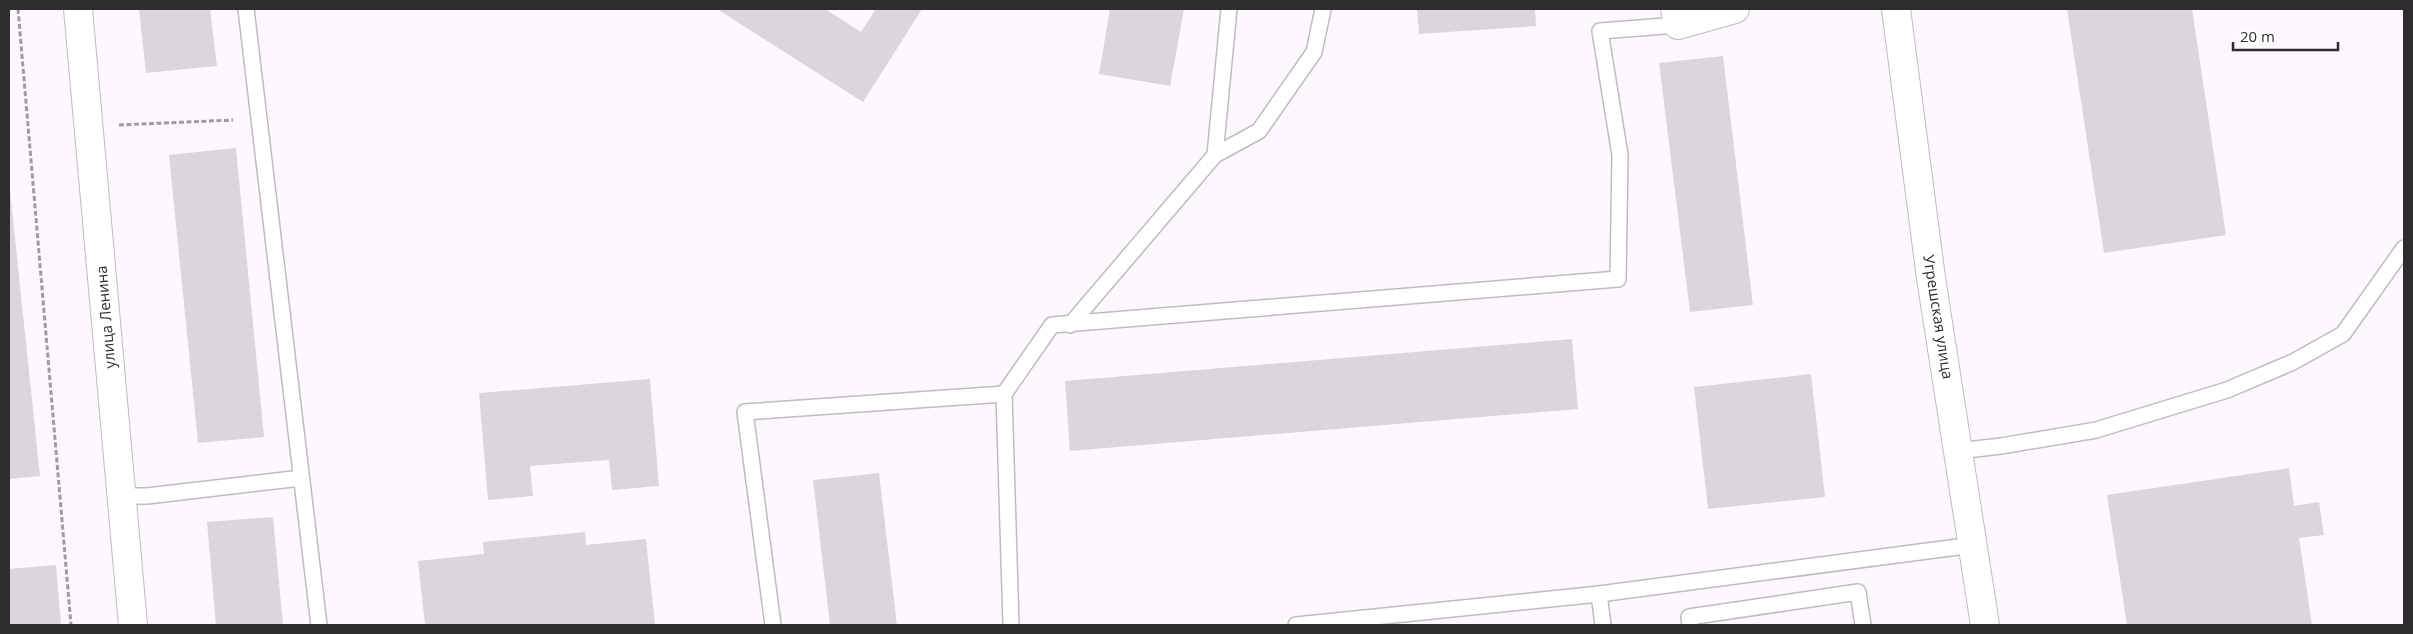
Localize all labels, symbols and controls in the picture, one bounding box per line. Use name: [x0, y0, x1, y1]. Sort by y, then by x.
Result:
scale bar: [2233, 20, 2338, 52]
text: 20 m: [2240, 26, 2275, 46]
street label: Угрешская улица: [1919, 253, 1959, 380]
street label: улица Ленина: [91, 265, 119, 369]

